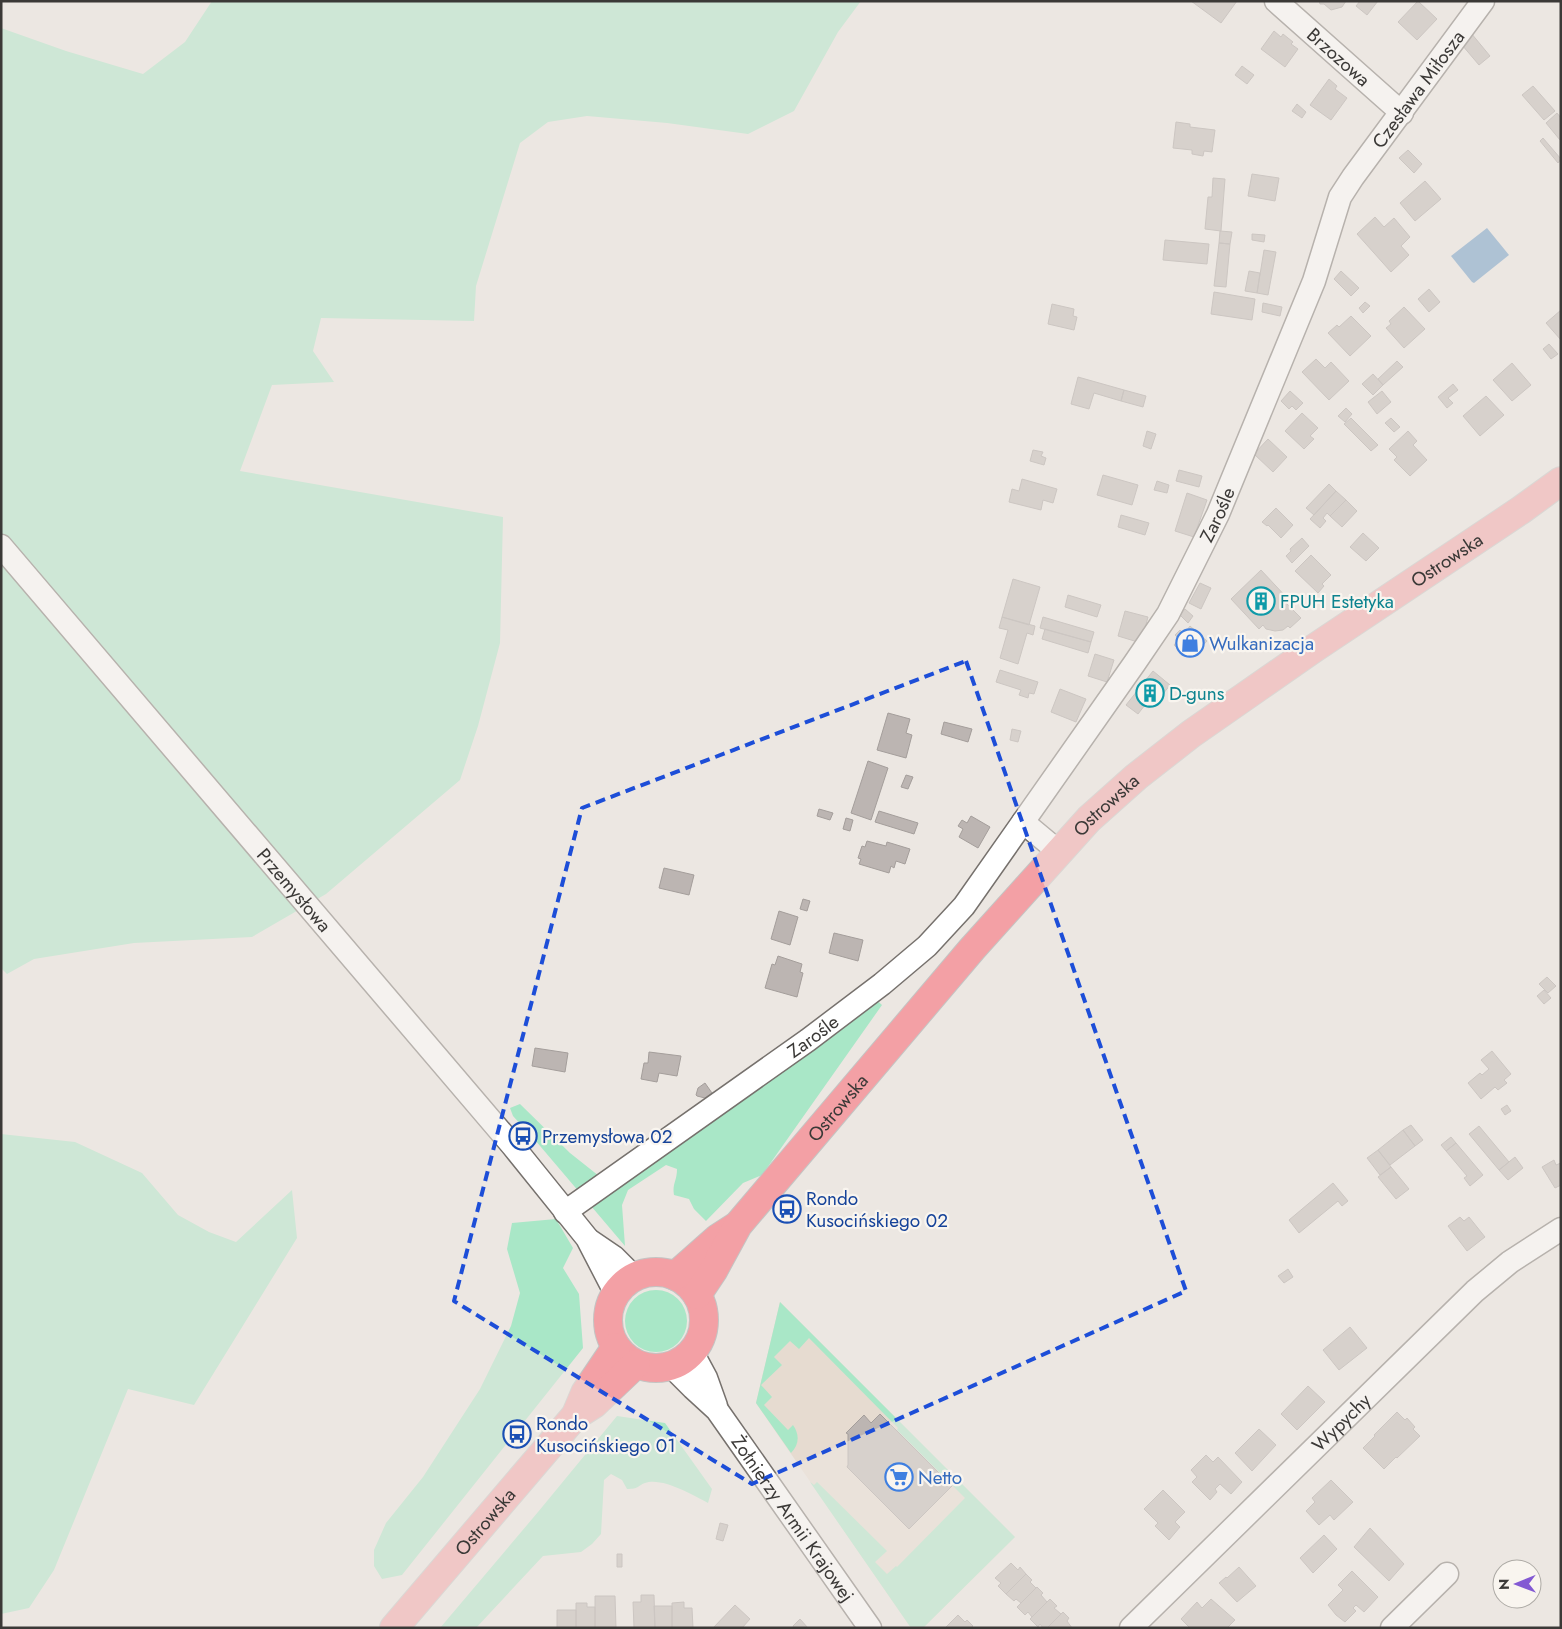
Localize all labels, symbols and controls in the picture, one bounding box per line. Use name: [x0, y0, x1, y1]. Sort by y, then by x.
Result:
street label: Brzozowa: [1301, 21, 1376, 92]
street label: Czesława Miłosza: [1365, 24, 1471, 154]
street label: Zarośle: [1193, 483, 1241, 547]
street label: Ostrowska: [1405, 526, 1488, 594]
building icon: FPUH Estetyka: [1246, 586, 1276, 616]
place label: FPUH Estetyka: [1280, 588, 1394, 615]
shop icon: Wulkanizacja: [1175, 628, 1205, 658]
place label: Wulkanizacja: [1209, 630, 1314, 657]
building icon: D-guns: [1135, 678, 1165, 708]
place label: D-guns: [1169, 680, 1225, 707]
street label: Ostrowska: [1066, 767, 1145, 842]
street label: Przemysłowa: [251, 842, 338, 938]
street label: Zarośle: [782, 1008, 844, 1064]
street label: Ostrowska: [801, 1068, 874, 1148]
bus stop icon: Przemysłowa 02: [508, 1121, 538, 1151]
place label: Przemysłowa 02: [542, 1123, 673, 1150]
place label: Rondo Kusocińskiego 02: [806, 1185, 948, 1234]
bus stop icon: Rondo Kusocińskiego 02: [772, 1194, 802, 1224]
street label: Wypychy: [1305, 1387, 1377, 1458]
place label: Rondo Kusocińskiego 01: [536, 1410, 676, 1459]
bus stop icon: Rondo Kusocińskiego 01: [502, 1419, 532, 1449]
street label: Żołnierzy Armii Krajowej: [725, 1430, 861, 1607]
supermarket icon: Netto: [884, 1462, 914, 1492]
place label: Netto: [918, 1464, 962, 1491]
street label: Ostrowska: [448, 1482, 522, 1561]
north arrow: [1492, 1559, 1542, 1609]
text: N: [1494, 1578, 1514, 1590]

